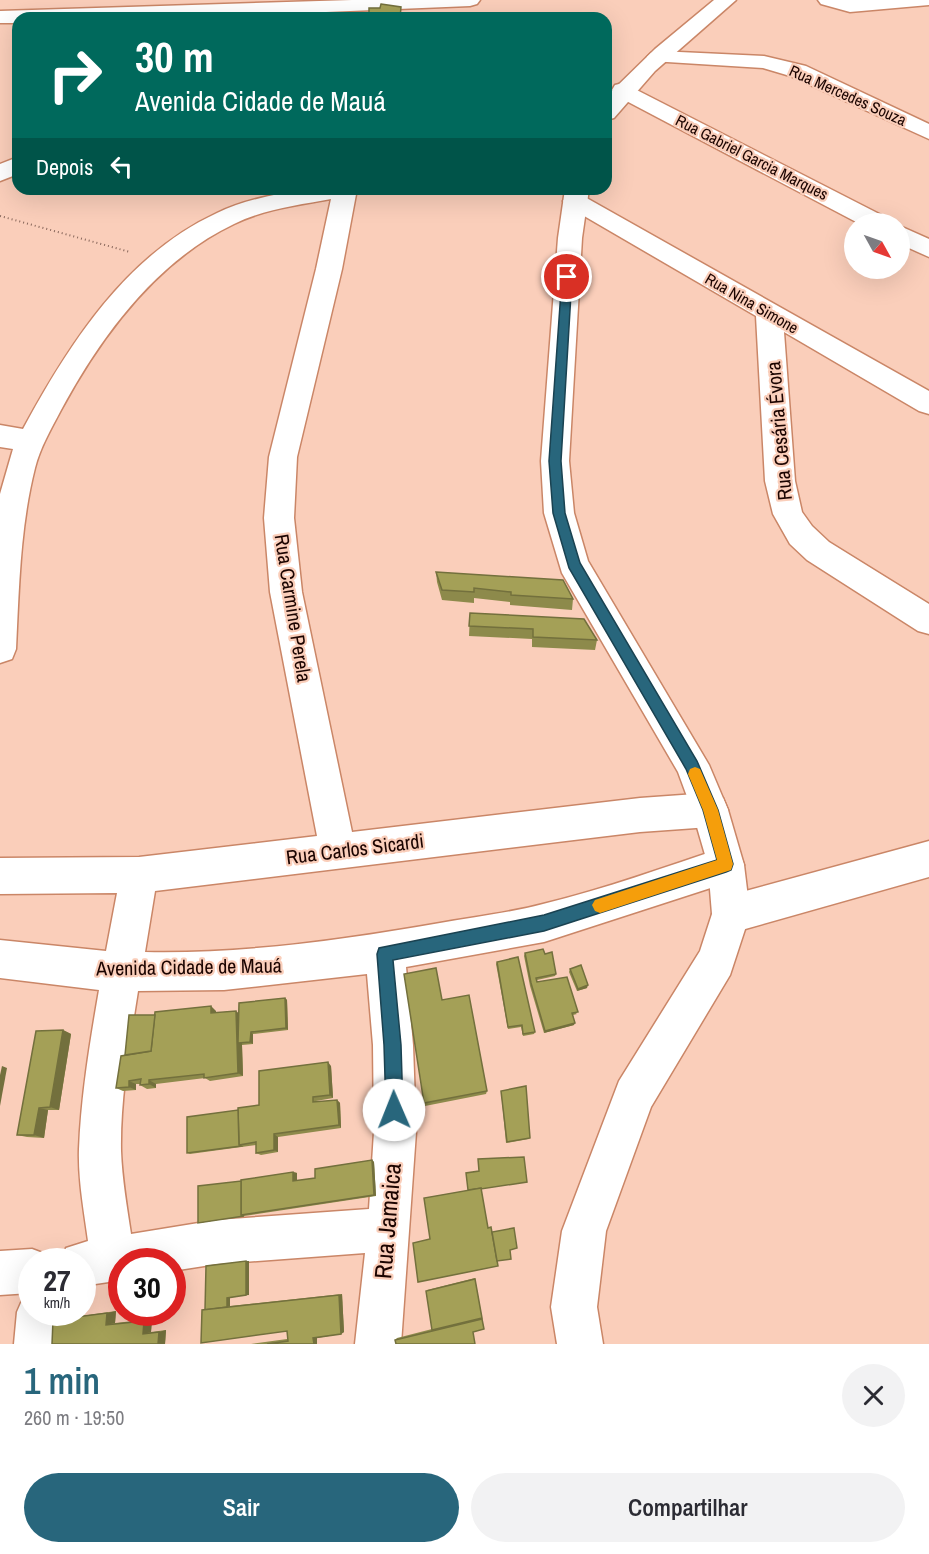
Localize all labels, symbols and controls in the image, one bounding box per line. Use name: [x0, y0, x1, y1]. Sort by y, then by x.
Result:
text: 30 m: [135, 29, 214, 85]
icon: right: [36, 36, 114, 114]
street label: Rua Mercedes Souza: [786, 59, 911, 131]
text: Avenida Cidade de Mauá: [135, 83, 386, 119]
street label: Rua Gabriel Garcia Marques: [672, 109, 832, 205]
icon: left: [105, 150, 138, 183]
text: Depois: [36, 152, 93, 182]
north arrow: [844, 213, 910, 279]
map controls: [844, 213, 910, 279]
pin: [541, 251, 592, 302]
icon: arrive: [550, 260, 583, 293]
street label: Rua Nina Simone: [701, 267, 803, 339]
street label: Rua Cesária Évora: [759, 360, 798, 502]
street label: Rua Carmine Perela: [268, 532, 319, 684]
street label: Rua Carlos Sicardi: [285, 827, 425, 870]
street label: Avenida Cidade de Mauá: [95, 951, 282, 982]
position arrow: [362, 1078, 426, 1142]
street label: Rua Jamaica: [366, 1162, 408, 1280]
speed limit sign: 30: [108, 1248, 186, 1326]
text: 27: [43, 1260, 71, 1300]
text: km/h: [44, 1292, 70, 1313]
text: 1 min: [24, 1357, 100, 1405]
button: close: [842, 1364, 905, 1427]
text: 260 m · 19:50: [24, 1404, 124, 1431]
button: Sair: [24, 1473, 459, 1542]
button: Compartilhar: [471, 1473, 905, 1542]

